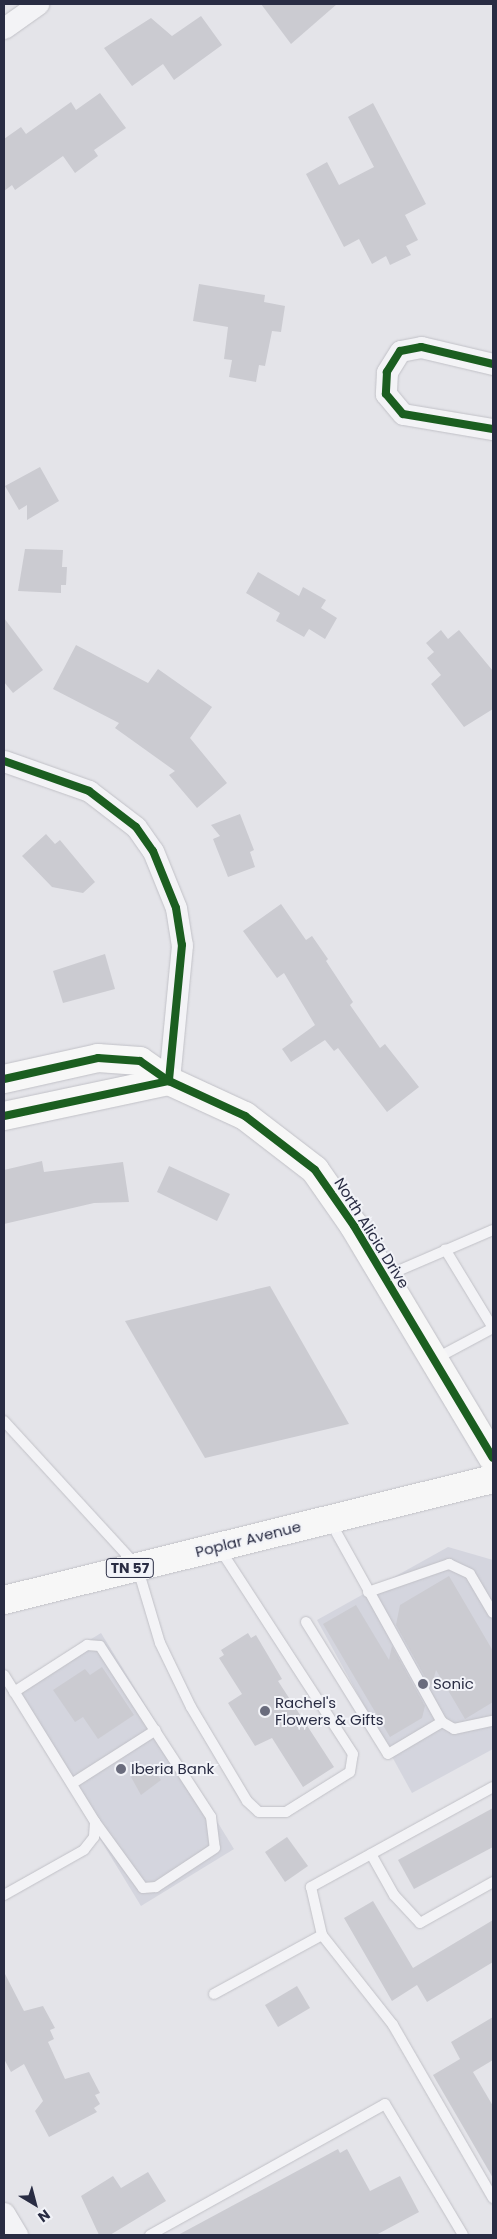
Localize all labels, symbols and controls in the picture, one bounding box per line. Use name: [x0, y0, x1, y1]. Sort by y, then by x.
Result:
street label: North Alicia Drive: [331, 1174, 413, 1292]
street label: Poplar Avenue: [193, 1517, 303, 1561]
road number: TN 57: [105, 1556, 155, 1580]
place label: Sonic: [433, 1675, 474, 1693]
marker: Sonic: [417, 1678, 429, 1690]
place label: Rachel's Flowers & Gifts: [275, 1693, 384, 1728]
marker: Rachel's Flowers & Gifts: [259, 1705, 271, 1717]
place label: Iberia Bank: [131, 1760, 214, 1778]
marker: Iberia Bank: [115, 1763, 127, 1775]
north arrow: [10, 2179, 60, 2229]
text: N: [34, 2205, 54, 2227]

